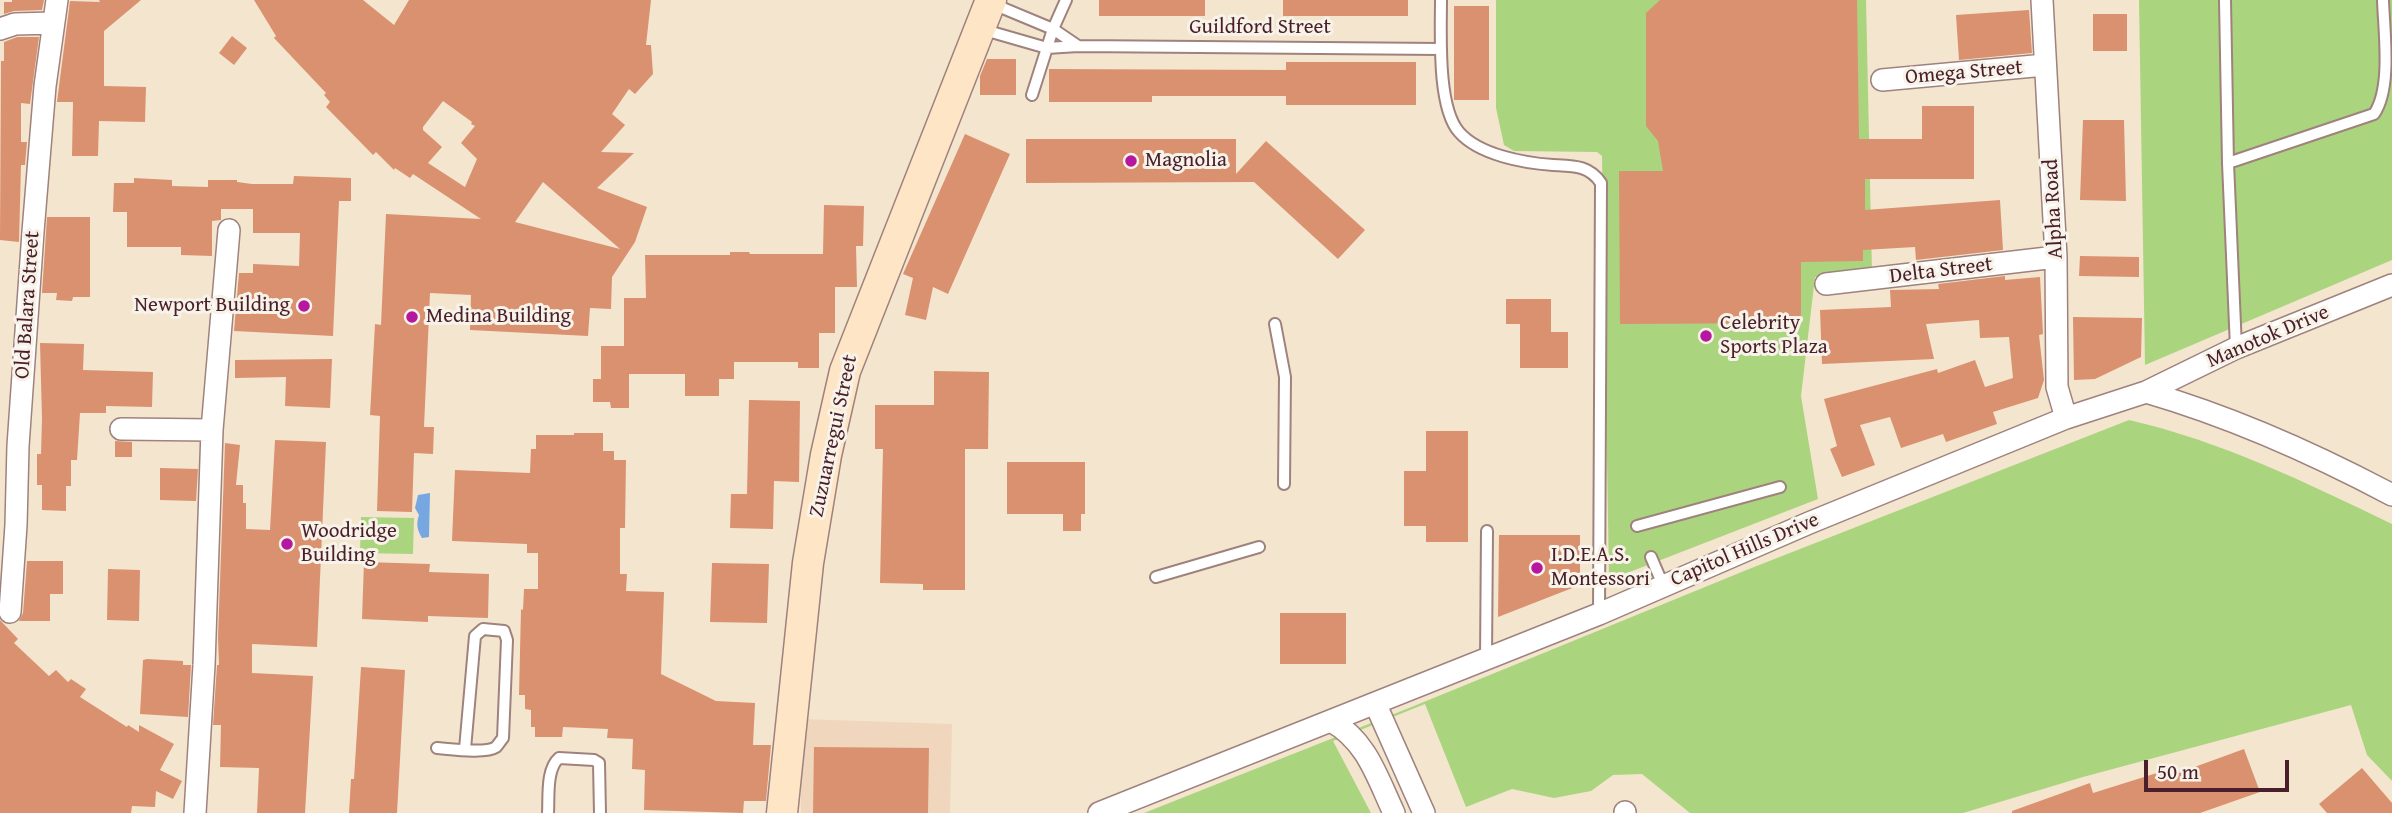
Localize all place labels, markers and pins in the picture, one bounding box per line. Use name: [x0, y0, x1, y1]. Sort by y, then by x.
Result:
place label: Magnolia: [1145, 148, 1227, 174]
marker: Magnolia: [1123, 153, 1139, 169]
place label: Newport Building: [134, 293, 290, 319]
marker: Newport Building: [296, 298, 312, 314]
place label: Medina Building: [426, 304, 571, 330]
marker: Medina Building: [404, 309, 420, 325]
place label: Celebrity Sports Plaza: [1720, 311, 1828, 361]
marker: Celebrity Sports Plaza: [1698, 328, 1714, 344]
place label: Woodridge Building: [301, 519, 397, 569]
marker: Woodridge Building: [279, 536, 295, 552]
place label: I.D.E.A.S. Montessori: [1551, 543, 1650, 593]
marker: I.D.E.A.S. Montessori: [1529, 560, 1545, 576]

